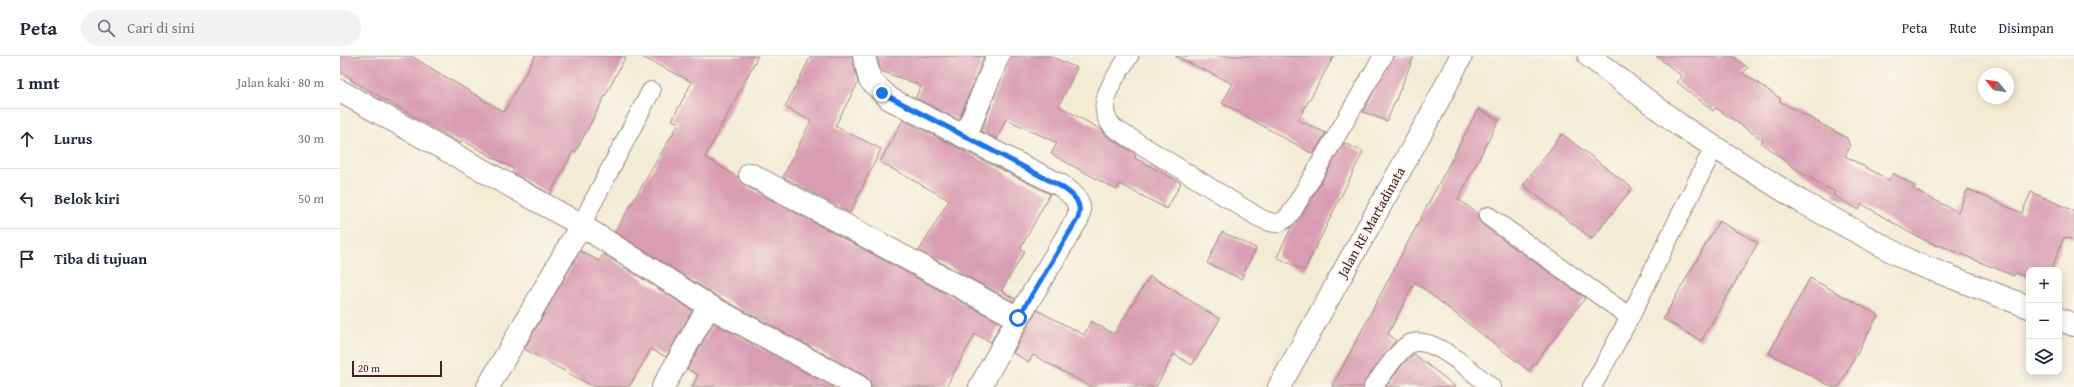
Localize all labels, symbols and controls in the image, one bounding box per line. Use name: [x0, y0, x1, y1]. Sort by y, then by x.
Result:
search box: [81, 10, 361, 46]
text: Peta: [20, 14, 57, 42]
icon: search: [95, 17, 117, 39]
text: Cari di sini: [127, 17, 195, 38]
text: Peta: [1902, 18, 1927, 38]
text: Rute: [1949, 18, 1977, 38]
text: Disimpan: [1999, 18, 2054, 38]
north arrow: [1978, 68, 2014, 104]
text: 1 mnt: [16, 70, 60, 95]
text: Jalan kaki · 80 m: [237, 73, 324, 92]
route end: [873, 84, 891, 102]
icon: ahead: [16, 128, 38, 150]
text: Lurus: [54, 128, 92, 149]
text: 30 m: [298, 129, 324, 148]
street label: Jalan RE Martadinata: [1331, 163, 1410, 283]
icon: left: [16, 188, 38, 210]
text: Belok kiri: [54, 188, 120, 209]
text: 50 m: [298, 189, 324, 208]
icon: arrive: [16, 248, 38, 270]
text: Tiba di tujuan: [54, 248, 147, 269]
map controls: [2026, 267, 2062, 375]
button: +: [2026, 267, 2062, 303]
button: −: [2026, 303, 2062, 339]
route start: [1009, 309, 1027, 327]
button: layers: [2026, 339, 2062, 375]
scale bar: [352, 359, 442, 378]
text: 20 m: [358, 360, 380, 376]

